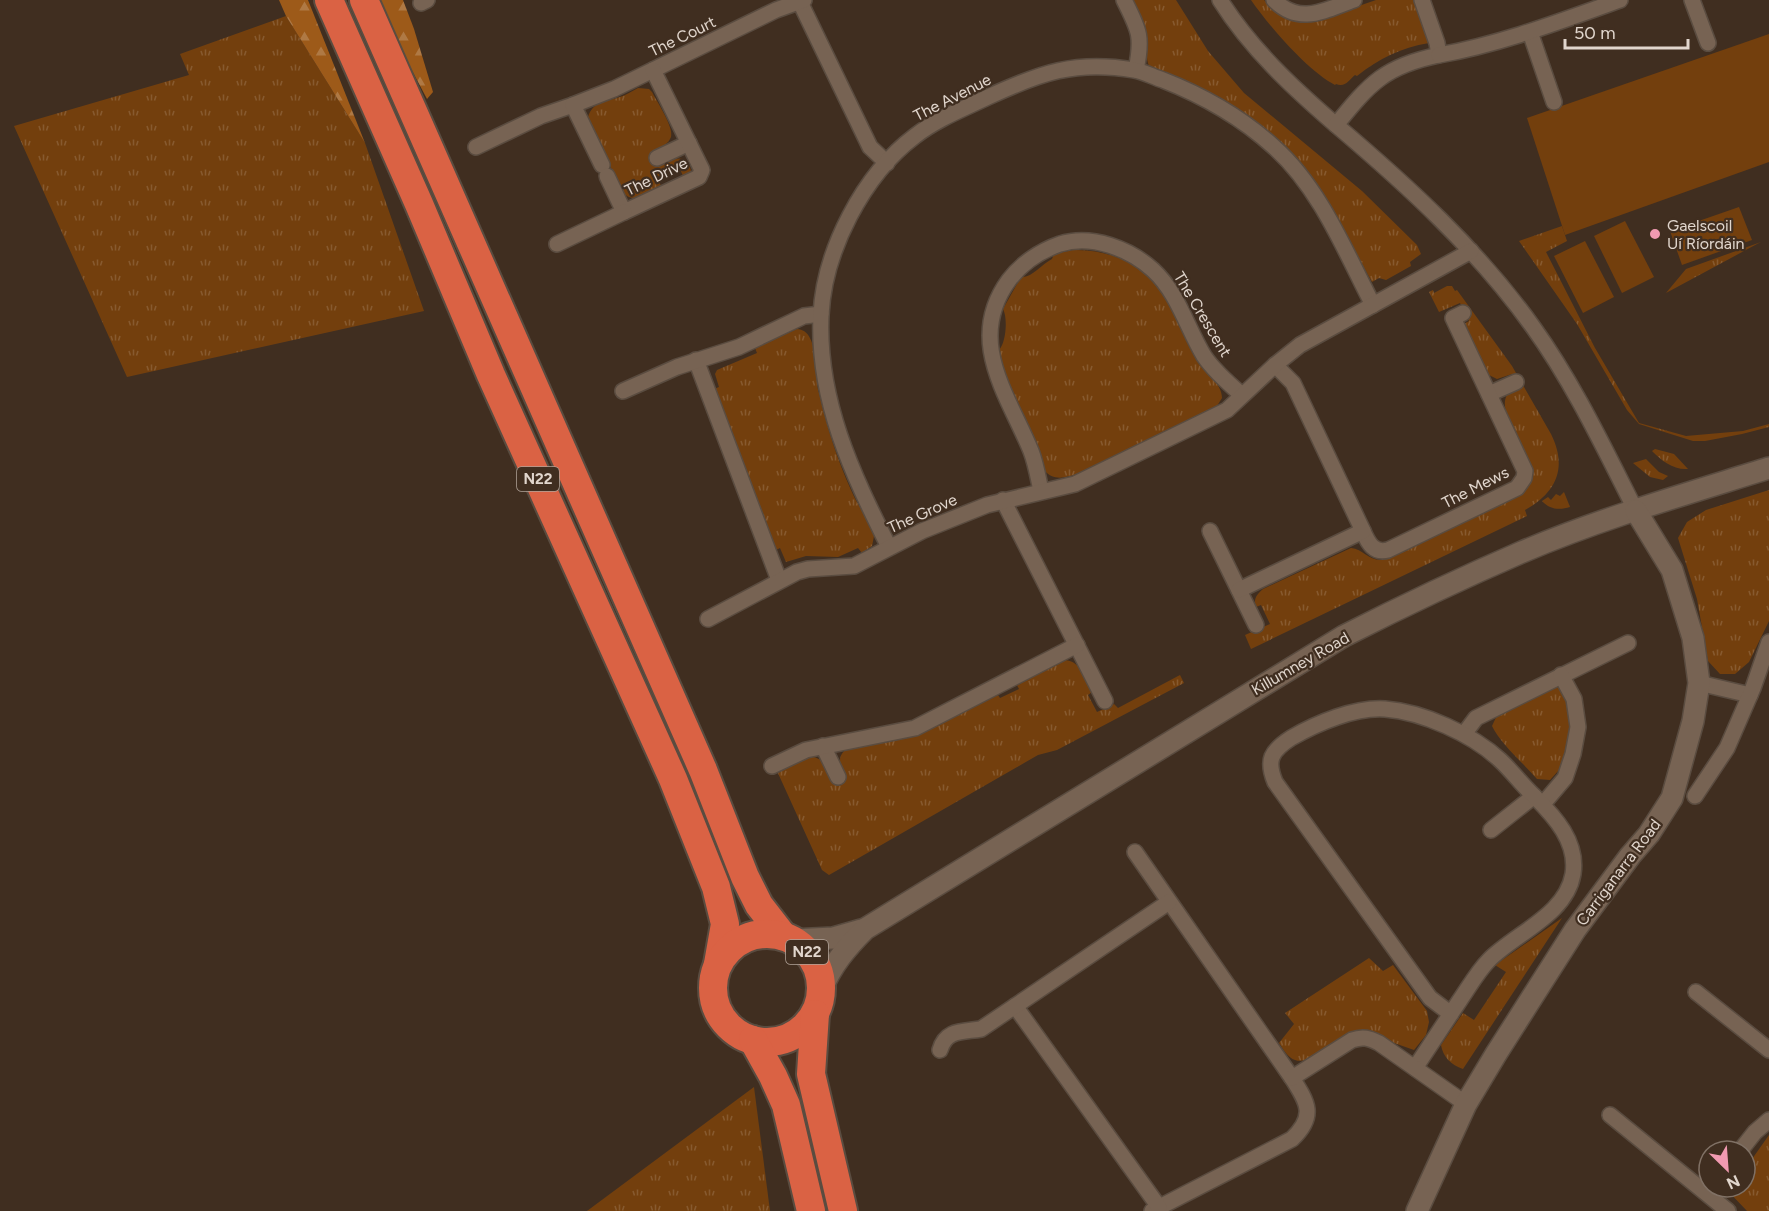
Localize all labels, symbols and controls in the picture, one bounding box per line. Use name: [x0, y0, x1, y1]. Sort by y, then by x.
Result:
street label: The Court: [646, 12, 719, 61]
scale bar: [1565, 12, 1688, 50]
text: 50 m: [1574, 22, 1616, 44]
street label: The Avenue: [910, 70, 994, 125]
street label: The Drive: [622, 153, 691, 200]
place label: Gaelscoil Uí Ríordáin: [1667, 216, 1745, 253]
marker: Gaelscoil Uí Ríordáin: [1648, 227, 1662, 241]
street label: The Crescent: [1170, 268, 1235, 360]
street label: The Mews: [1439, 463, 1512, 512]
road number: N22: [517, 467, 559, 491]
street label: The Grove: [885, 490, 960, 537]
street label: Killumney Road: [1248, 628, 1353, 699]
street label: Carriganarra Road: [1572, 815, 1665, 929]
road number: N22: [786, 940, 828, 964]
north arrow: [1697, 1139, 1757, 1199]
text: N: [1724, 1171, 1743, 1193]

